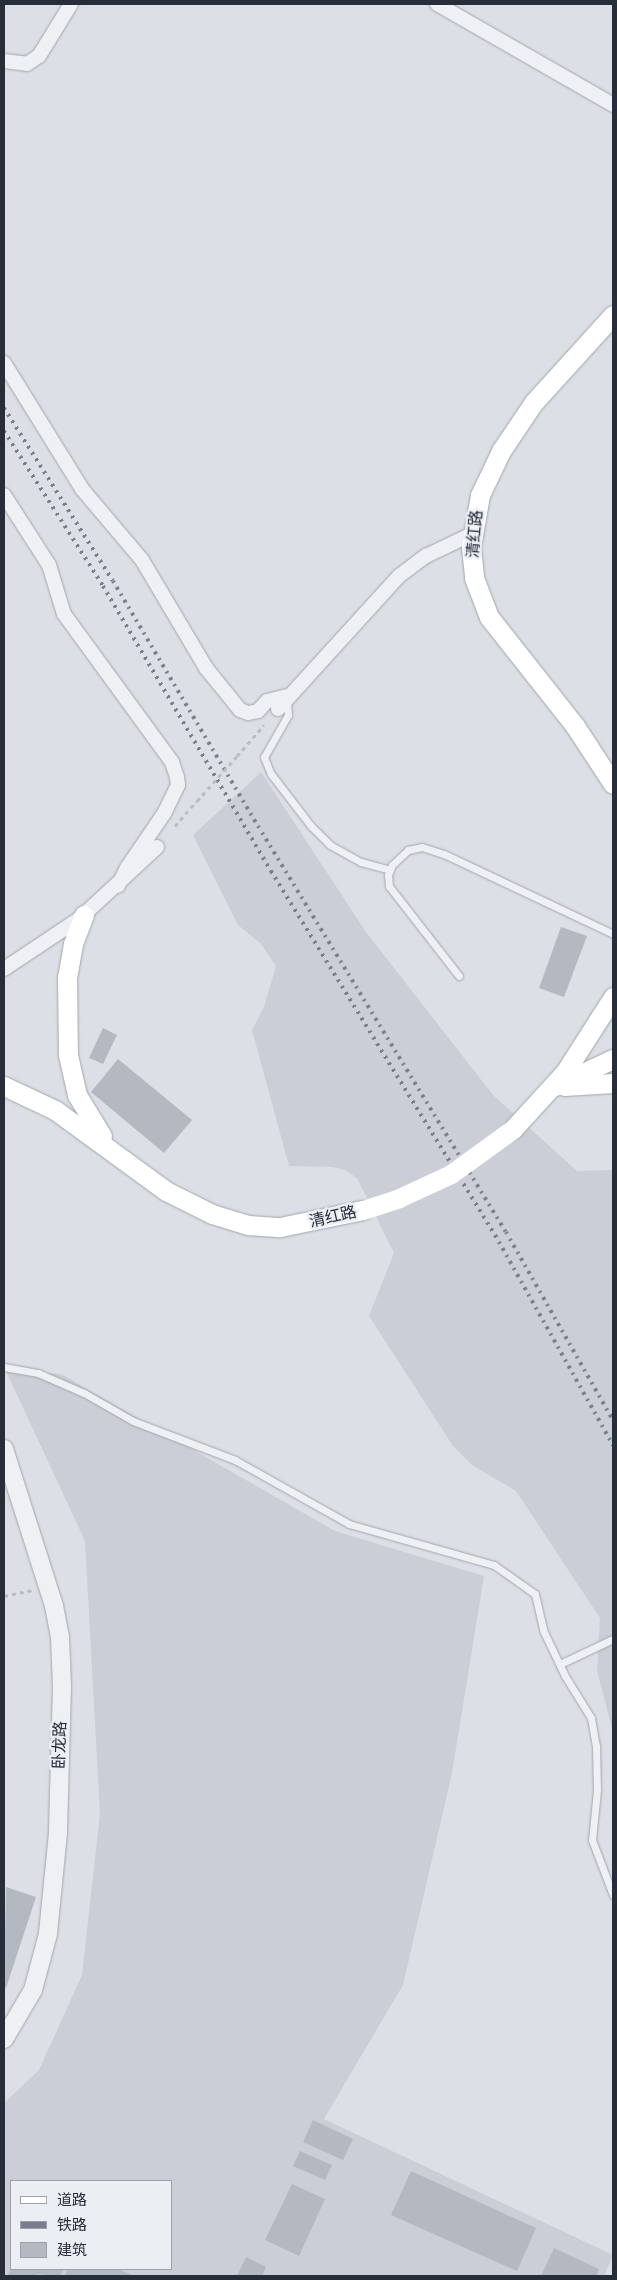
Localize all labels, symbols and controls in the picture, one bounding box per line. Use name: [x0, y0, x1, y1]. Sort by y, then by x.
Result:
street label: 清红路: [463, 509, 487, 559]
street label: 清红路: [307, 1202, 359, 1232]
street label: 卧龙路: [50, 1721, 70, 1769]
legend: [10, 2180, 172, 2270]
text: 道路: [57, 2189, 87, 2210]
text: 铁路: [57, 2214, 87, 2235]
text: 建筑: [57, 2239, 87, 2260]

